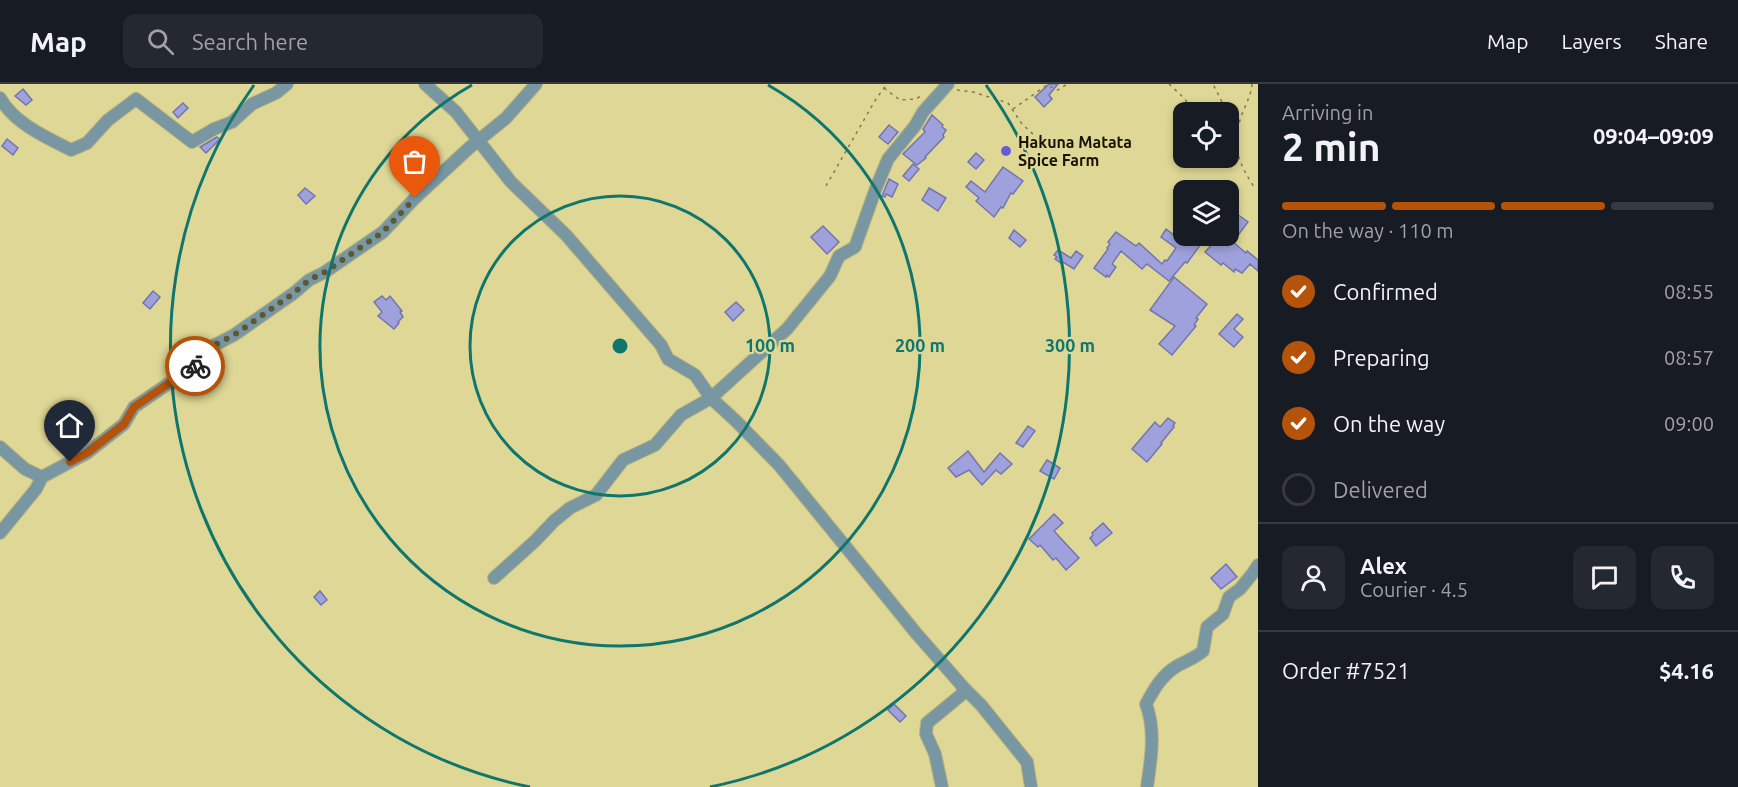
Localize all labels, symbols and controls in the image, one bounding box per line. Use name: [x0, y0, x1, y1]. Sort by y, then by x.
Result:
search box: [123, 14, 543, 68]
icon: search: [144, 25, 177, 58]
text: Map: [30, 26, 87, 57]
text: Search here: [192, 29, 308, 54]
text: Map: [1487, 29, 1528, 53]
text: Layers: [1561, 29, 1622, 53]
text: Share: [1655, 29, 1708, 53]
text: Arriving in: [1282, 101, 1373, 124]
map controls: [1173, 102, 1239, 246]
button: locate: [1173, 102, 1239, 168]
text: 09:04–09:09: [1593, 123, 1714, 148]
text: 2 min: [1282, 125, 1381, 168]
place label: Hakuna Matata Spice Farm: [1018, 133, 1132, 169]
pin: [389, 136, 440, 198]
marker: Hakuna Matata Spice Farm: [999, 144, 1013, 158]
icon: bag: [398, 145, 431, 178]
button: layers: [1173, 180, 1239, 246]
text: On the way · 110 m: [1282, 219, 1454, 242]
icon: check: [1282, 275, 1315, 308]
text: Confirmed: [1333, 279, 1438, 304]
text: 08:55: [1664, 280, 1714, 303]
text: 100 m: [745, 335, 795, 355]
text: 200 m: [895, 335, 945, 355]
text: 300 m: [1045, 335, 1095, 355]
courier: [165, 336, 225, 396]
centre of rings: [610, 336, 630, 356]
icon: check: [1282, 341, 1315, 374]
text: Preparing: [1333, 345, 1430, 370]
text: 08:57: [1664, 346, 1714, 369]
icon: bike: [179, 350, 212, 383]
pin: [44, 400, 95, 462]
icon: check: [1282, 407, 1315, 440]
icon: home: [53, 409, 86, 442]
text: On the way: [1333, 411, 1445, 436]
text: 09:00: [1664, 412, 1714, 435]
text: Delivered: [1333, 477, 1428, 502]
button: person: [1282, 546, 1345, 609]
button: chat: [1573, 546, 1636, 609]
button: phone: [1651, 546, 1714, 609]
text: Alex: [1360, 553, 1407, 578]
text: Courier · 4.5: [1360, 578, 1468, 601]
text: Order #7521: [1282, 658, 1410, 683]
text: $4.16: [1659, 658, 1714, 683]

